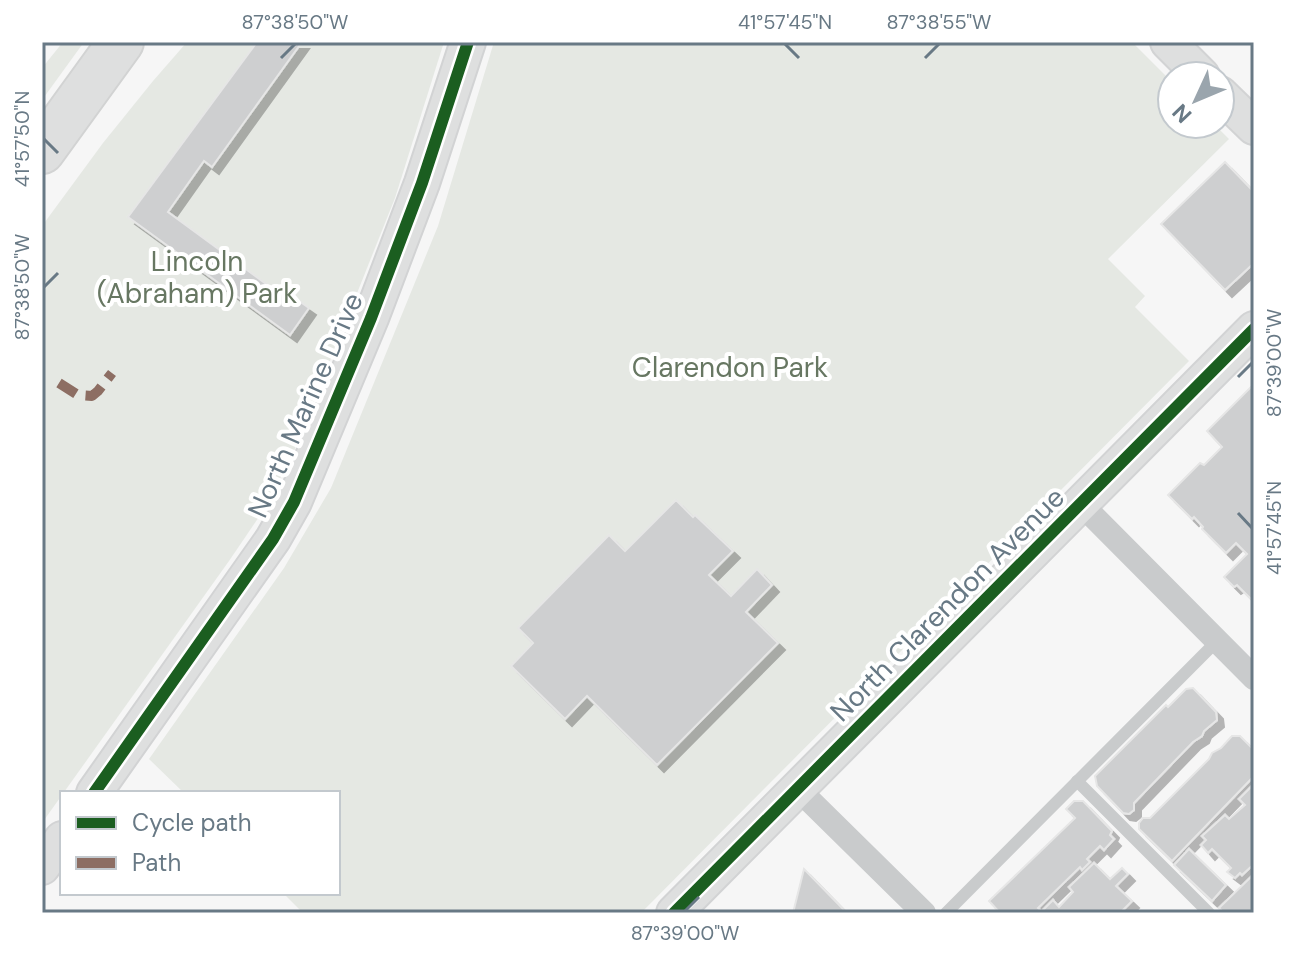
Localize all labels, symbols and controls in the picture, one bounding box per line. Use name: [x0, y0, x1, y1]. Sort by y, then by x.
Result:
text: 87°38'50"W: [242, 9, 348, 35]
text: 41°57'45"N: [738, 9, 832, 35]
text: 87°38'55"W: [887, 9, 991, 35]
north arrow: [1156, 60, 1236, 140]
text: 41°57'50"N: [9, 91, 35, 187]
text: N: [1166, 98, 1198, 129]
text: 87°38'50"W: [9, 234, 35, 340]
park label: Lincoln (Abraham) Park: [97, 243, 297, 312]
street label: North Marine Drive: [239, 287, 372, 523]
text: 87°39'00"W: [1261, 309, 1287, 417]
park label: Clarendon Park: [632, 349, 828, 386]
street label: North Clarendon Avenue: [822, 479, 1073, 730]
text: 41°57'45"N: [1261, 481, 1287, 575]
legend: [60, 791, 340, 895]
text: Cycle path: [132, 807, 251, 838]
text: Path: [132, 847, 181, 878]
text: 87°39'00"W: [631, 920, 739, 946]

